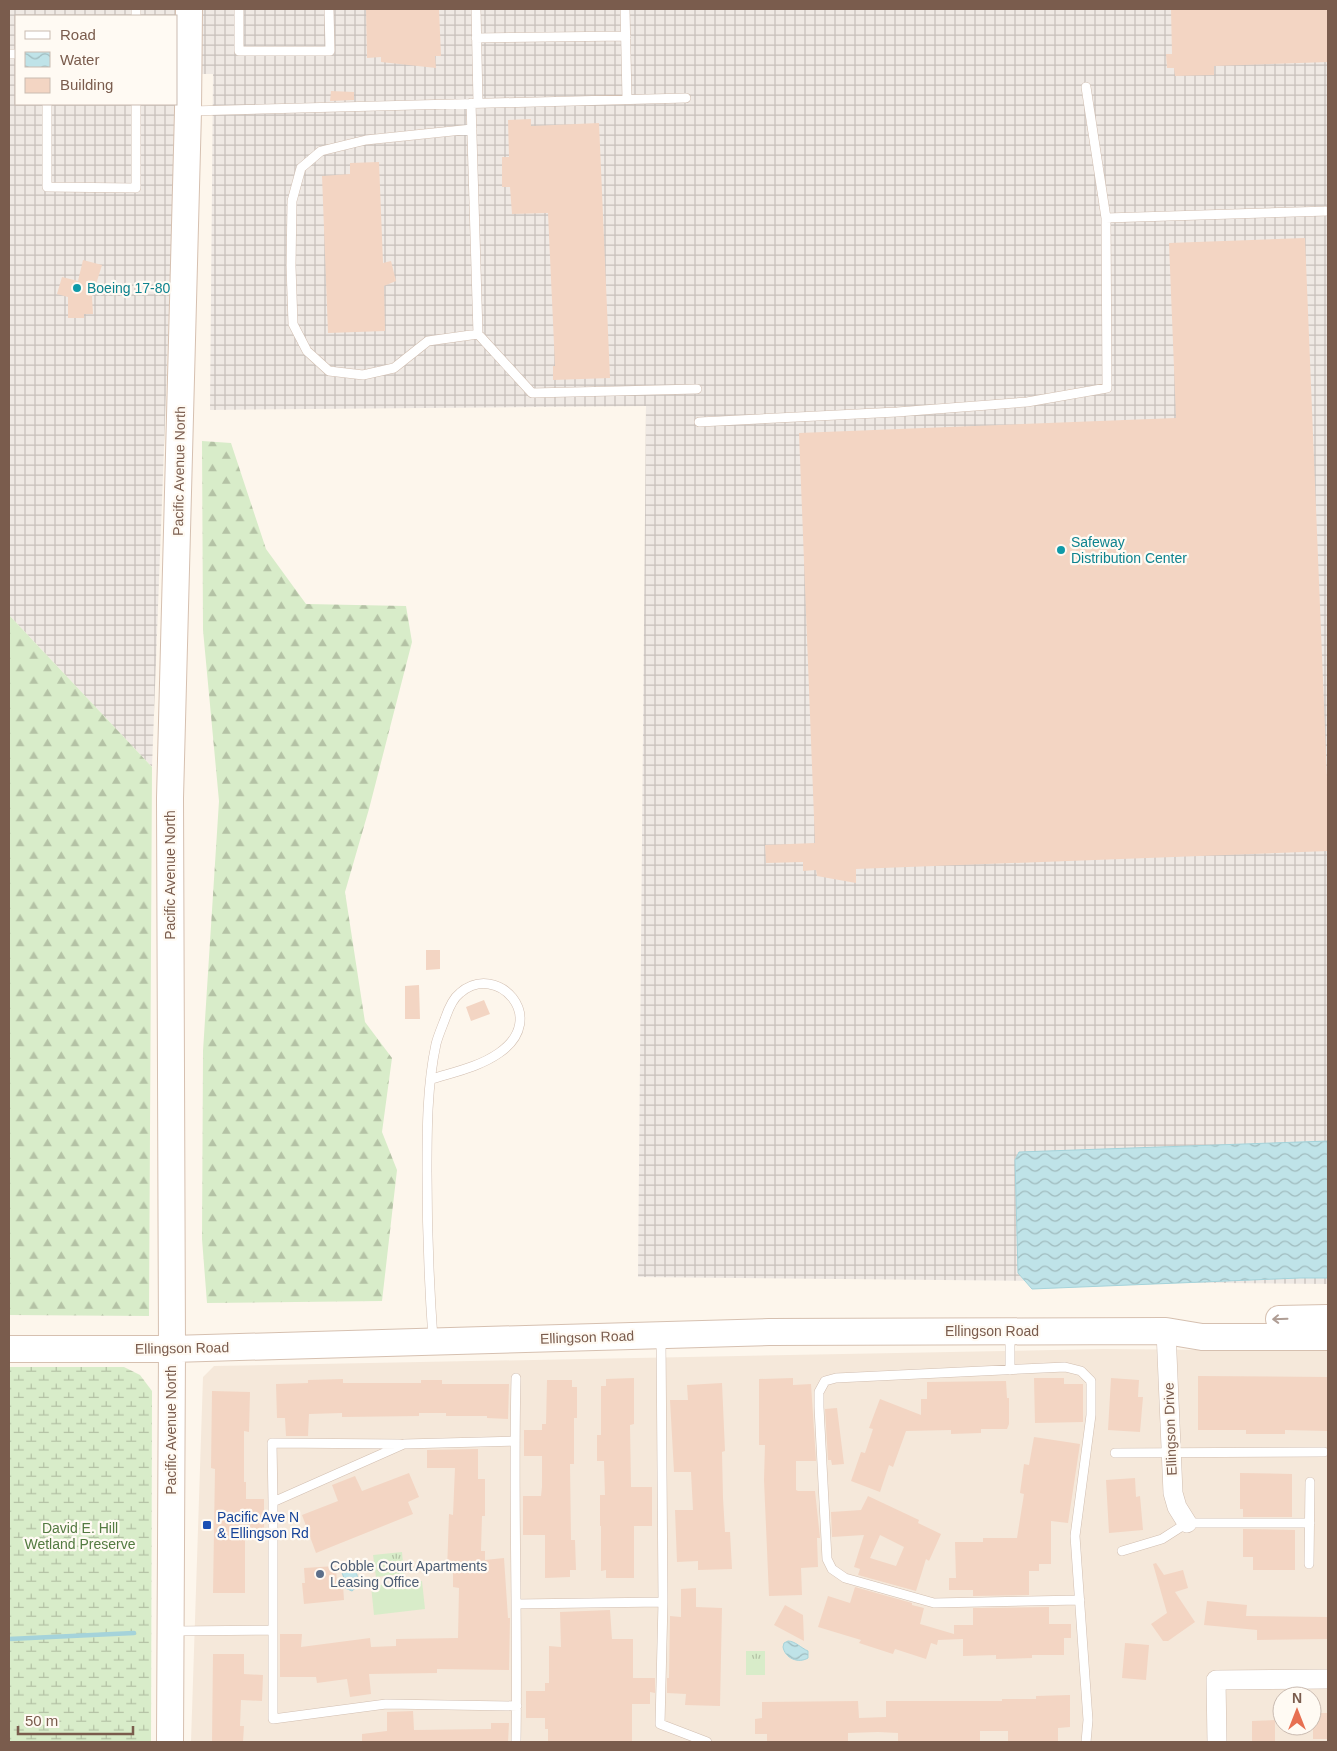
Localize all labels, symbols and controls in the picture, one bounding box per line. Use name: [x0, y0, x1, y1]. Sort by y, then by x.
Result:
legend: [15, 15, 178, 105]
text: Road: [60, 26, 96, 43]
text: Water: [60, 51, 99, 68]
text: Building: [60, 76, 113, 93]
place label: Boeing 17-80: [87, 280, 171, 296]
marker: Boeing 17-80: [71, 282, 83, 294]
street label: Pacific Avenue North: [170, 406, 188, 536]
place label: Safeway Distribution Center: [1071, 534, 1187, 566]
marker: Safeway Distribution Center: [1055, 544, 1067, 556]
street label: Pacific Avenue North: [162, 810, 178, 940]
one-way arrow: [1272, 1315, 1288, 1324]
street label: Ellingson Road: [945, 1323, 1039, 1339]
street label: Ellingson Road: [540, 1327, 634, 1347]
street label: Ellingson Road: [135, 1339, 229, 1357]
street label: Pacific Avenue North: [163, 1365, 179, 1495]
street label: Ellingson Drive: [1160, 1382, 1180, 1476]
place label: Pacific Ave N & Ellingson Rd: [217, 1509, 309, 1541]
marker: Pacific Ave N & Ellingson Rd: [201, 1519, 213, 1531]
park label: David E. Hill Wetland Preserve: [24, 1520, 136, 1552]
place label: Cobble Court Apartments Leasing Office: [330, 1558, 487, 1590]
marker: Cobble Court Apartments Leasing Office: [314, 1568, 326, 1580]
north arrow: [1272, 1686, 1322, 1736]
text: N: [1292, 1690, 1302, 1706]
scale bar: [18, 1704, 132, 1736]
text: 50 m: [25, 1712, 58, 1729]

